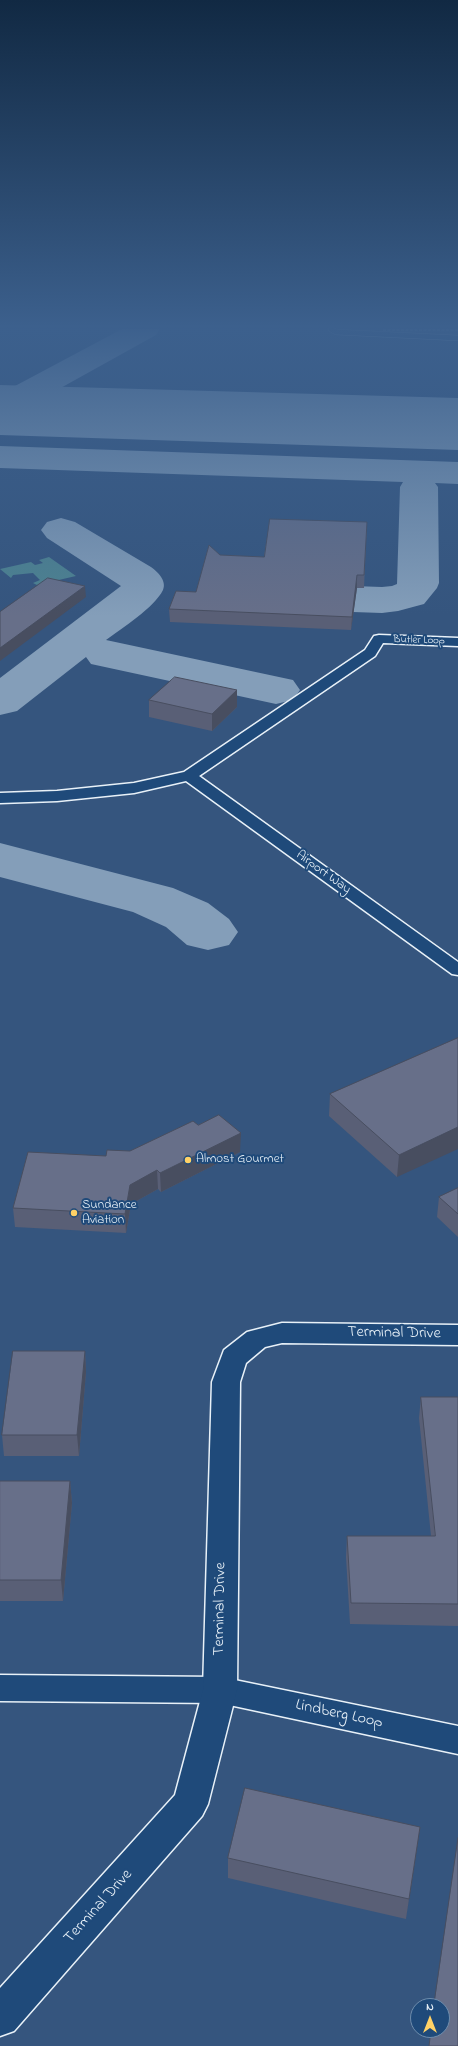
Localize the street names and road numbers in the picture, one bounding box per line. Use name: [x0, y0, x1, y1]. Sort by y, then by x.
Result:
street label: Butler Loop: [393, 634, 445, 648]
street label: Airport Way: [292, 848, 354, 898]
street label: Terminal Drive: [347, 1324, 441, 1344]
street label: Terminal Drive: [211, 1562, 231, 1656]
street label: Lindberg Loop: [294, 1696, 384, 1734]
street label: Terminal Drive: [61, 1866, 137, 1948]

